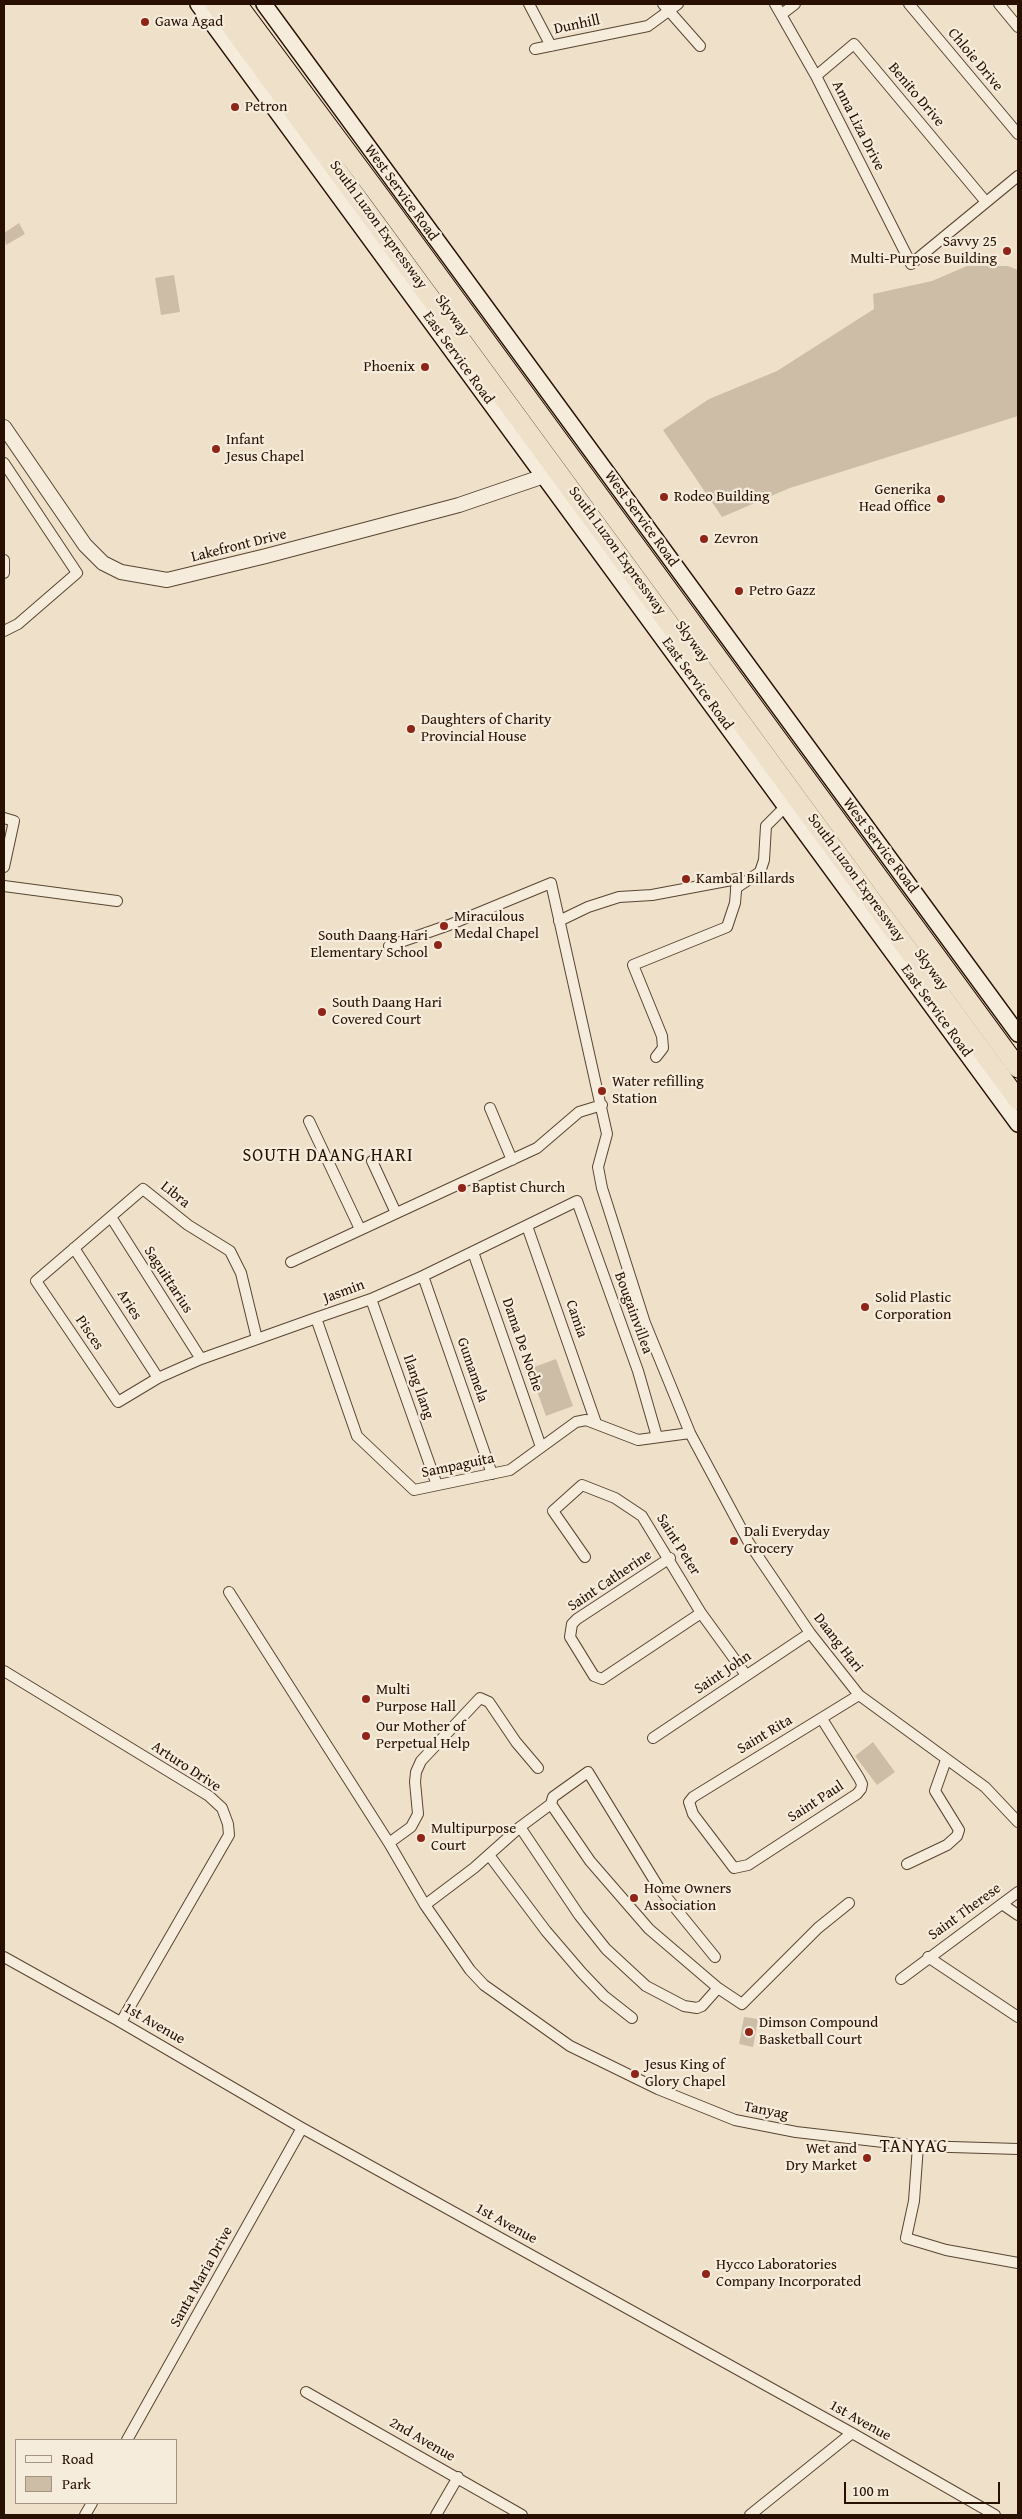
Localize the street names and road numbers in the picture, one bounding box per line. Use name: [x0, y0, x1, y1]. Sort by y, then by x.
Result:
street label: Dunhill: [552, 11, 602, 39]
street label: Chloie Drive: [943, 25, 1007, 95]
street label: Benito Drive: [884, 59, 948, 131]
street label: Anna Liza Drive: [828, 78, 888, 174]
street label: West Service Road: [360, 141, 442, 245]
street label: South Luzon Expressway: [325, 157, 431, 293]
street label: Skyway: [431, 292, 473, 340]
street label: East Service Road: [418, 308, 498, 408]
street label: West Service Road: [600, 467, 682, 571]
street label: South Luzon Expressway: [564, 483, 670, 619]
street label: Lakefront Drive: [189, 525, 289, 567]
street label: Skyway: [671, 618, 713, 666]
street label: East Service Road: [657, 634, 737, 734]
street label: West Service Road: [838, 795, 922, 897]
street label: South Luzon Expressway: [803, 810, 909, 946]
street label: Skyway: [910, 946, 952, 994]
street label: East Service Road: [896, 961, 976, 1061]
street label: Libra: [157, 1178, 193, 1212]
street label: Saguittarius: [140, 1243, 196, 1317]
street label: Bougainvillea: [610, 1270, 656, 1356]
street label: Jasmin: [321, 1276, 367, 1308]
street label: Aries: [113, 1286, 145, 1324]
street label: Dama De Noche: [498, 1296, 546, 1394]
street label: Camia: [561, 1298, 591, 1340]
street label: Pisces: [71, 1312, 107, 1354]
street label: Gumamela: [453, 1335, 491, 1405]
street label: Ilang Ilang: [399, 1352, 437, 1422]
street label: Sampaguita: [420, 1450, 496, 1482]
street label: Saint Peter: [652, 1511, 704, 1579]
street label: Saint Catherine: [565, 1546, 655, 1616]
street label: Daang Hari: [809, 1610, 867, 1676]
street label: Saint John: [691, 1647, 755, 1699]
street label: Saint Rita: [734, 1712, 796, 1758]
street label: Arturo Drive: [148, 1738, 224, 1796]
street label: Saint Paul: [785, 1777, 847, 1827]
street label: Saint Therese: [925, 1880, 1005, 1944]
street label: 1st Avenue: [120, 1999, 188, 2049]
street label: Tanyag: [742, 2098, 790, 2124]
street label: 1st Avenue: [472, 2200, 540, 2248]
street label: Santa Maria Drive: [167, 2224, 237, 2330]
street label: 1st Avenue: [826, 2397, 894, 2445]
street label: 2nd Avenue: [386, 2414, 458, 2466]

